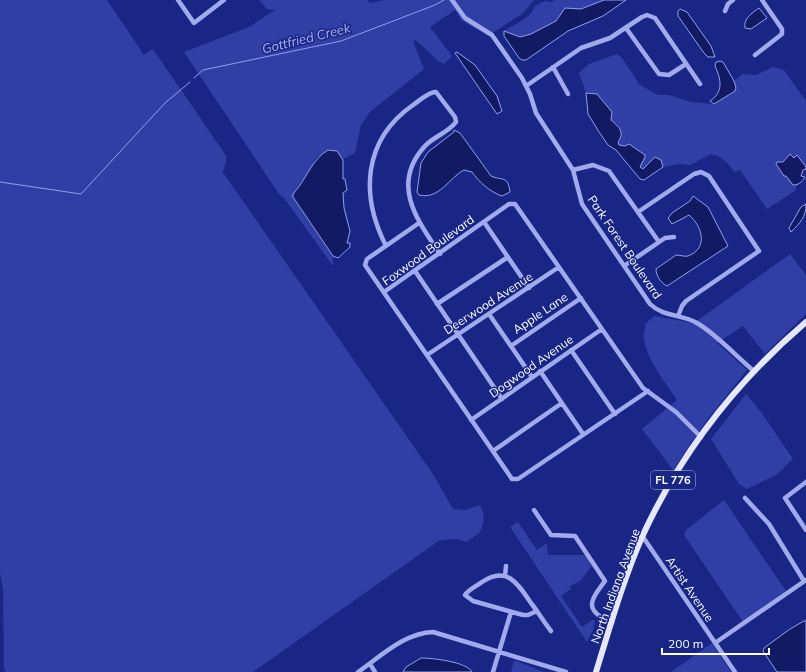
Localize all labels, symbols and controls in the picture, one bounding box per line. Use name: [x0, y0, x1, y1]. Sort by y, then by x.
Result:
water label: Gottfried Creek: [260, 19, 352, 57]
street label: Park Forest Boulevard: [585, 192, 665, 302]
street label: Foxwood Boulevard: [379, 212, 477, 288]
street label: Deerwood Avenue: [441, 269, 535, 337]
street label: Apple Lane: [510, 289, 570, 337]
street label: Dogwood Avenue: [486, 331, 576, 401]
road number: FL 776: [651, 471, 695, 489]
street label: North Indiana Avenue: [587, 526, 643, 646]
street label: Artist Avenue: [663, 553, 717, 625]
scale bar: [662, 630, 769, 656]
text: 200 m: [668, 636, 703, 651]

